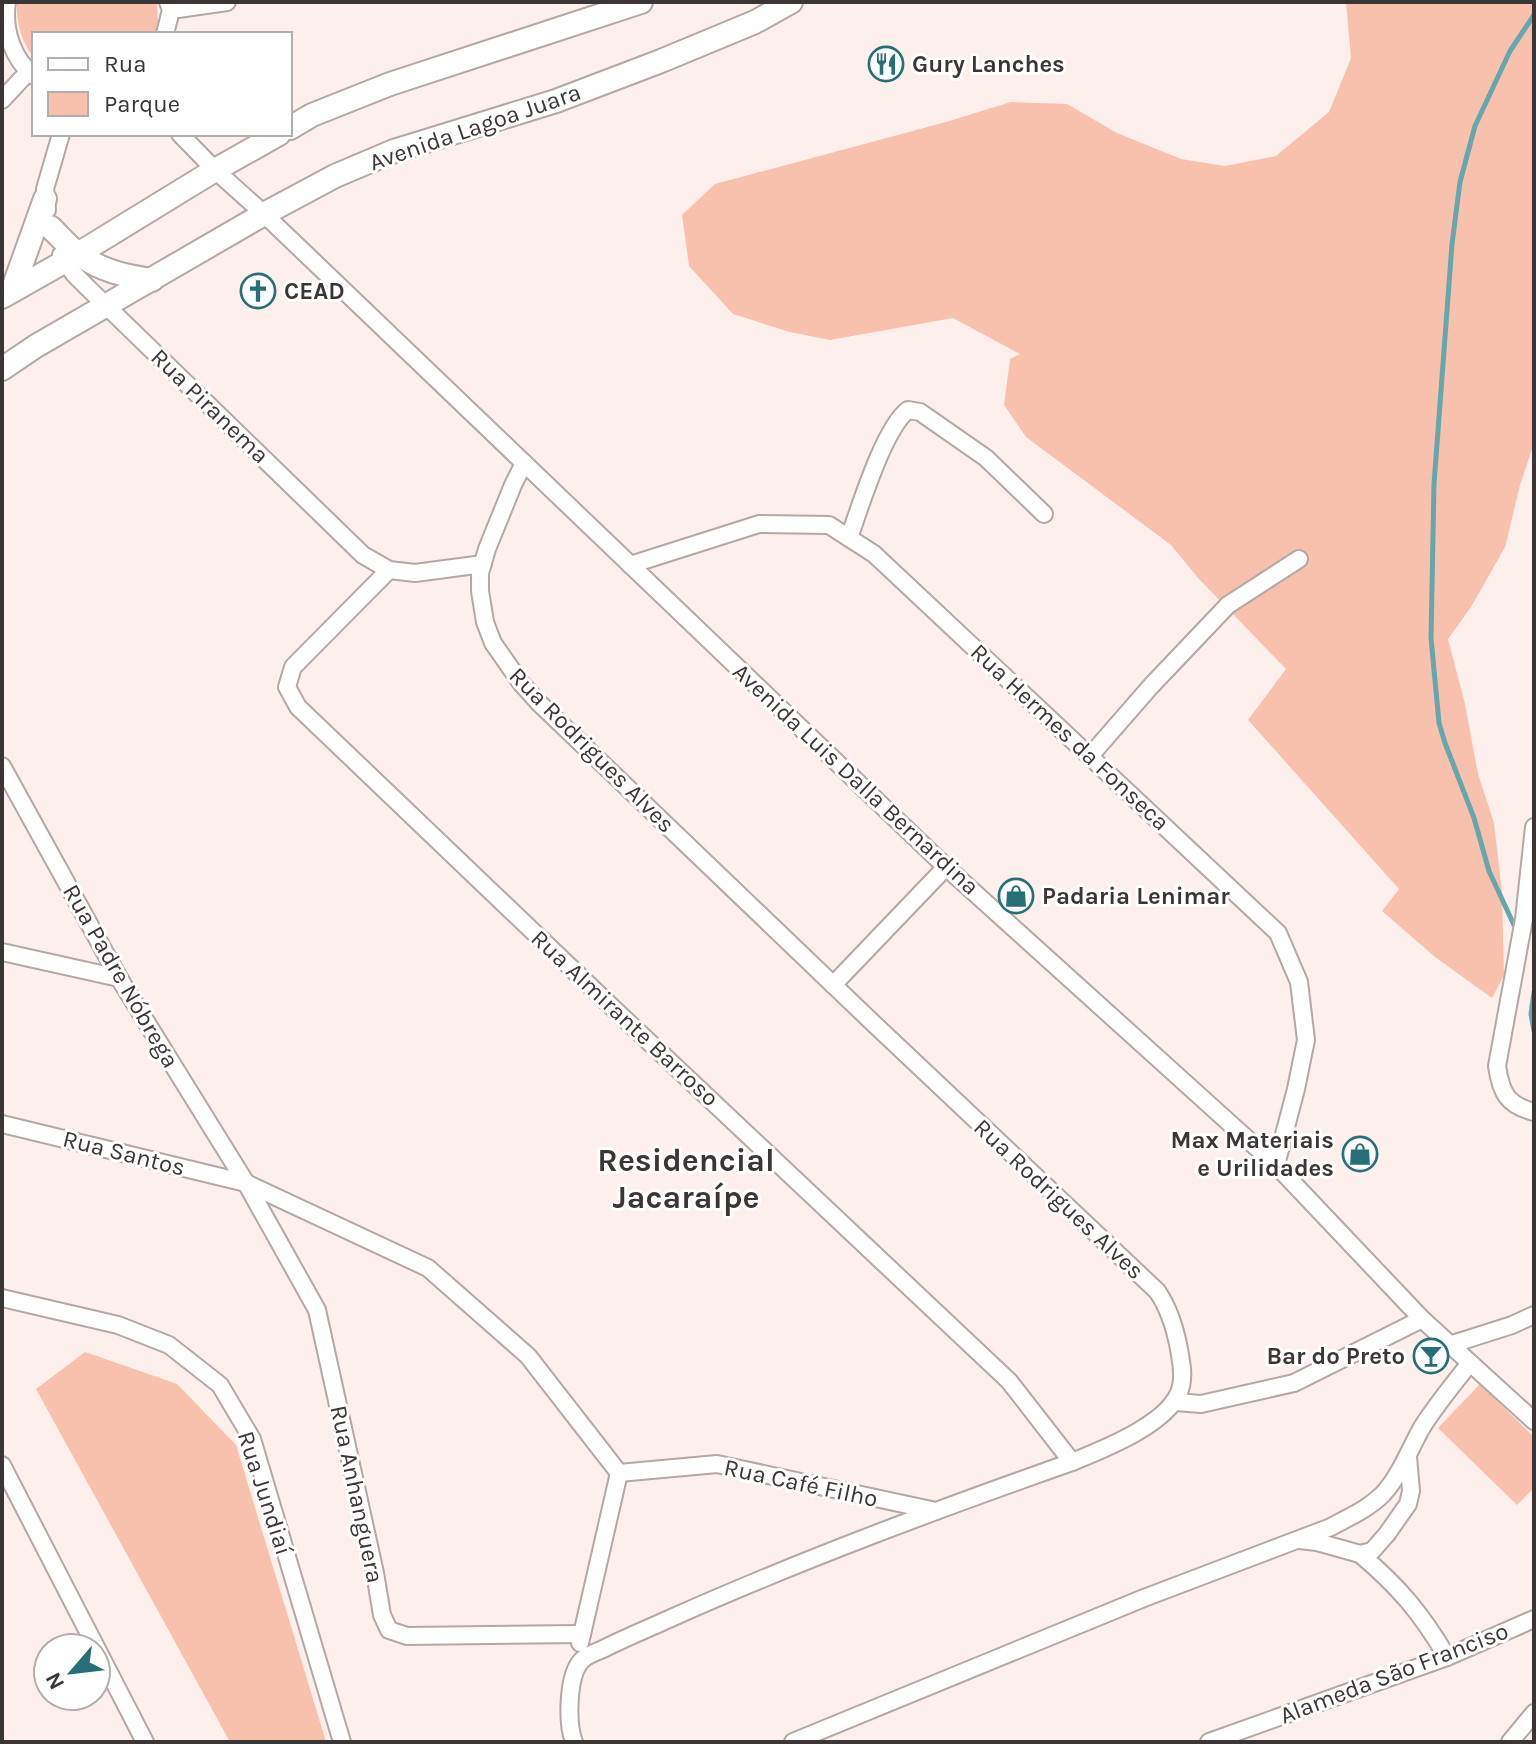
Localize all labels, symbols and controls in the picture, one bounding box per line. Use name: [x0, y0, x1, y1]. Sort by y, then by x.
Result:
legend: [32, 32, 292, 136]
restaurant icon: Gury Lanches: [867, 45, 905, 83]
text: Rua: [104, 50, 146, 78]
place label: Gury Lanches: [912, 50, 1065, 78]
street label: Avenida Lagoa Juara: [366, 78, 584, 176]
text: Parque: [104, 90, 180, 118]
church icon: CEAD: [239, 272, 277, 310]
place label: CEAD: [284, 277, 345, 305]
street label: Rua Piranema: [145, 343, 275, 469]
street label: Rua Hermes da Fonseca: [965, 638, 1175, 836]
street label: Avenida Luis Dalla Bernardina: [727, 657, 985, 901]
street label: Rua Rodrigues Alves: [504, 662, 680, 838]
shop icon: Padaria Lenimar: [997, 877, 1035, 915]
street label: Rua Padre Nóbrega: [57, 879, 185, 1073]
place label: Padaria Lenimar: [1042, 882, 1230, 910]
street label: Rua Almirante Barroso: [525, 924, 725, 1112]
street label: Rua Rodrigues Alves: [968, 1113, 1150, 1285]
street label: Rua Santos: [60, 1124, 188, 1182]
place label: Max Materiais e Urilidades: [1171, 1126, 1334, 1182]
shop icon: Max Materiais e Urilidades: [1341, 1135, 1379, 1173]
district label: Residencial Jacaraípe: [597, 1142, 775, 1216]
bar icon: Bar do Preto: [1412, 1337, 1450, 1375]
place label: Bar do Preto: [1266, 1342, 1405, 1370]
street label: Rua Anhanguera: [325, 1403, 389, 1585]
street label: Rua Jundiaí: [232, 1428, 298, 1559]
street label: Rua Café Filho: [722, 1453, 880, 1513]
street label: Alameda São Franciso: [1276, 1616, 1512, 1730]
north arrow: [32, 1632, 112, 1712]
text: N: [40, 1668, 70, 1694]

